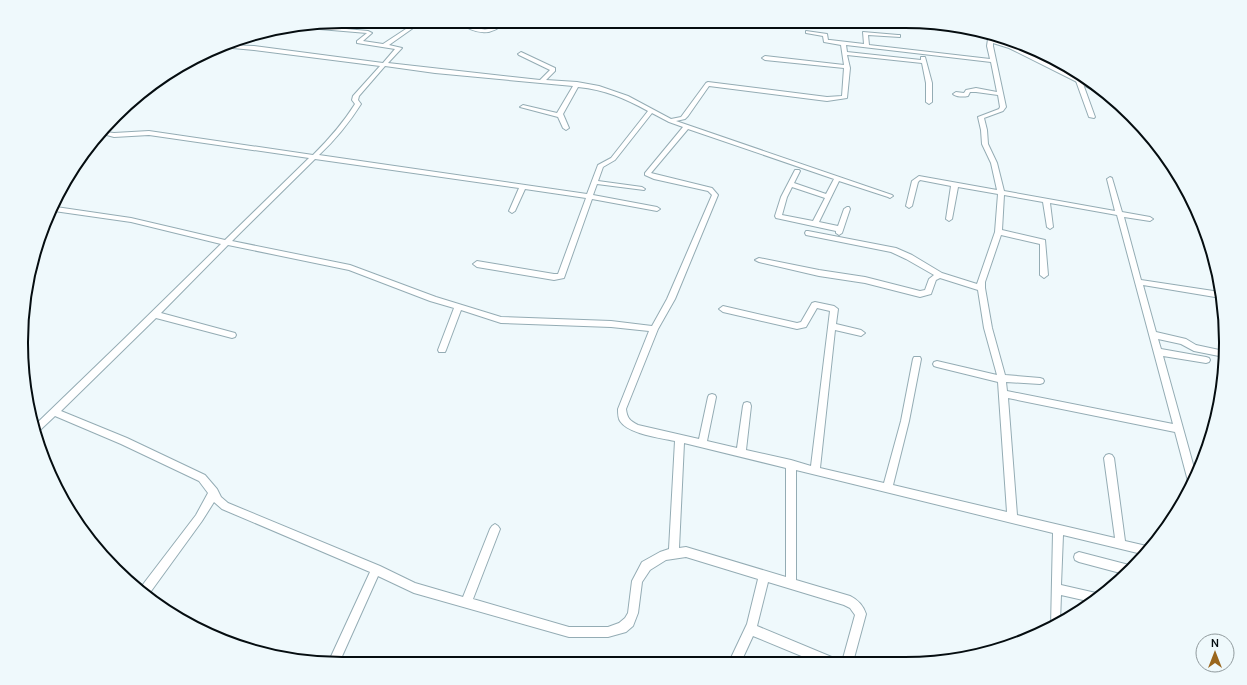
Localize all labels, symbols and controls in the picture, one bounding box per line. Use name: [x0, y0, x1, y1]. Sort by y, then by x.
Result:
north arrow: [1195, 633, 1235, 673]
text: N: [1211, 635, 1219, 650]

